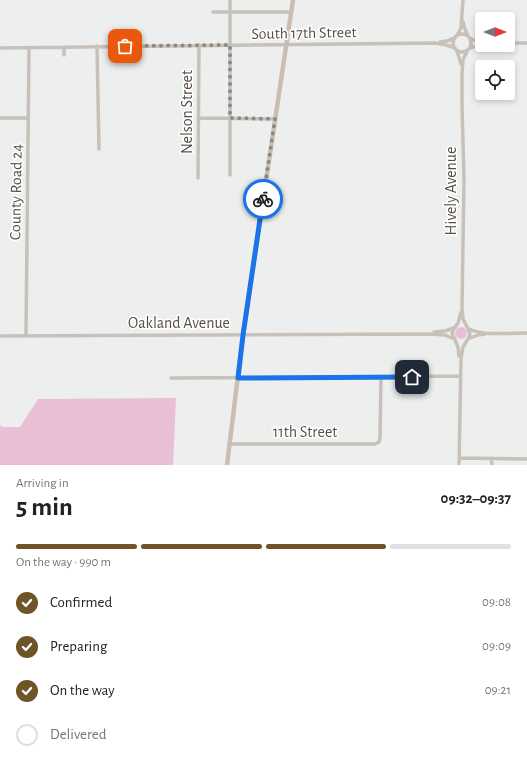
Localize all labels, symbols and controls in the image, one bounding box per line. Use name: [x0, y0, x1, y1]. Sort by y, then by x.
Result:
north arrow: [475, 12, 515, 52]
map controls: [475, 12, 515, 100]
street label: South 17th Street: [251, 24, 357, 42]
pin: [108, 29, 142, 63]
icon: bag: [114, 35, 136, 57]
button: locate: [475, 60, 515, 100]
street label: Nelson Street: [179, 70, 195, 154]
street label: County Road 24: [7, 144, 26, 240]
street label: Hively Avenue: [443, 147, 460, 235]
courier: [243, 179, 283, 219]
icon: bike: [252, 188, 274, 210]
street label: Oakland Avenue: [128, 315, 230, 331]
pin: [395, 360, 429, 394]
icon: home: [401, 366, 423, 388]
street label: 11th Street: [273, 424, 337, 440]
text: Arriving in: [16, 477, 69, 490]
text: 09:32–09:37: [441, 491, 511, 506]
text: 5 min: [16, 494, 73, 520]
text: On the way · 990 m: [16, 556, 111, 569]
icon: check: [16, 592, 38, 614]
text: Confirmed: [50, 595, 112, 610]
text: 09:08: [482, 596, 511, 609]
icon: check: [16, 636, 38, 658]
text: Preparing: [50, 639, 107, 654]
text: 09:09: [482, 640, 511, 653]
icon: check: [16, 680, 38, 702]
text: On the way: [50, 683, 115, 698]
text: 09:21: [485, 684, 511, 697]
text: Delivered: [50, 727, 107, 742]

